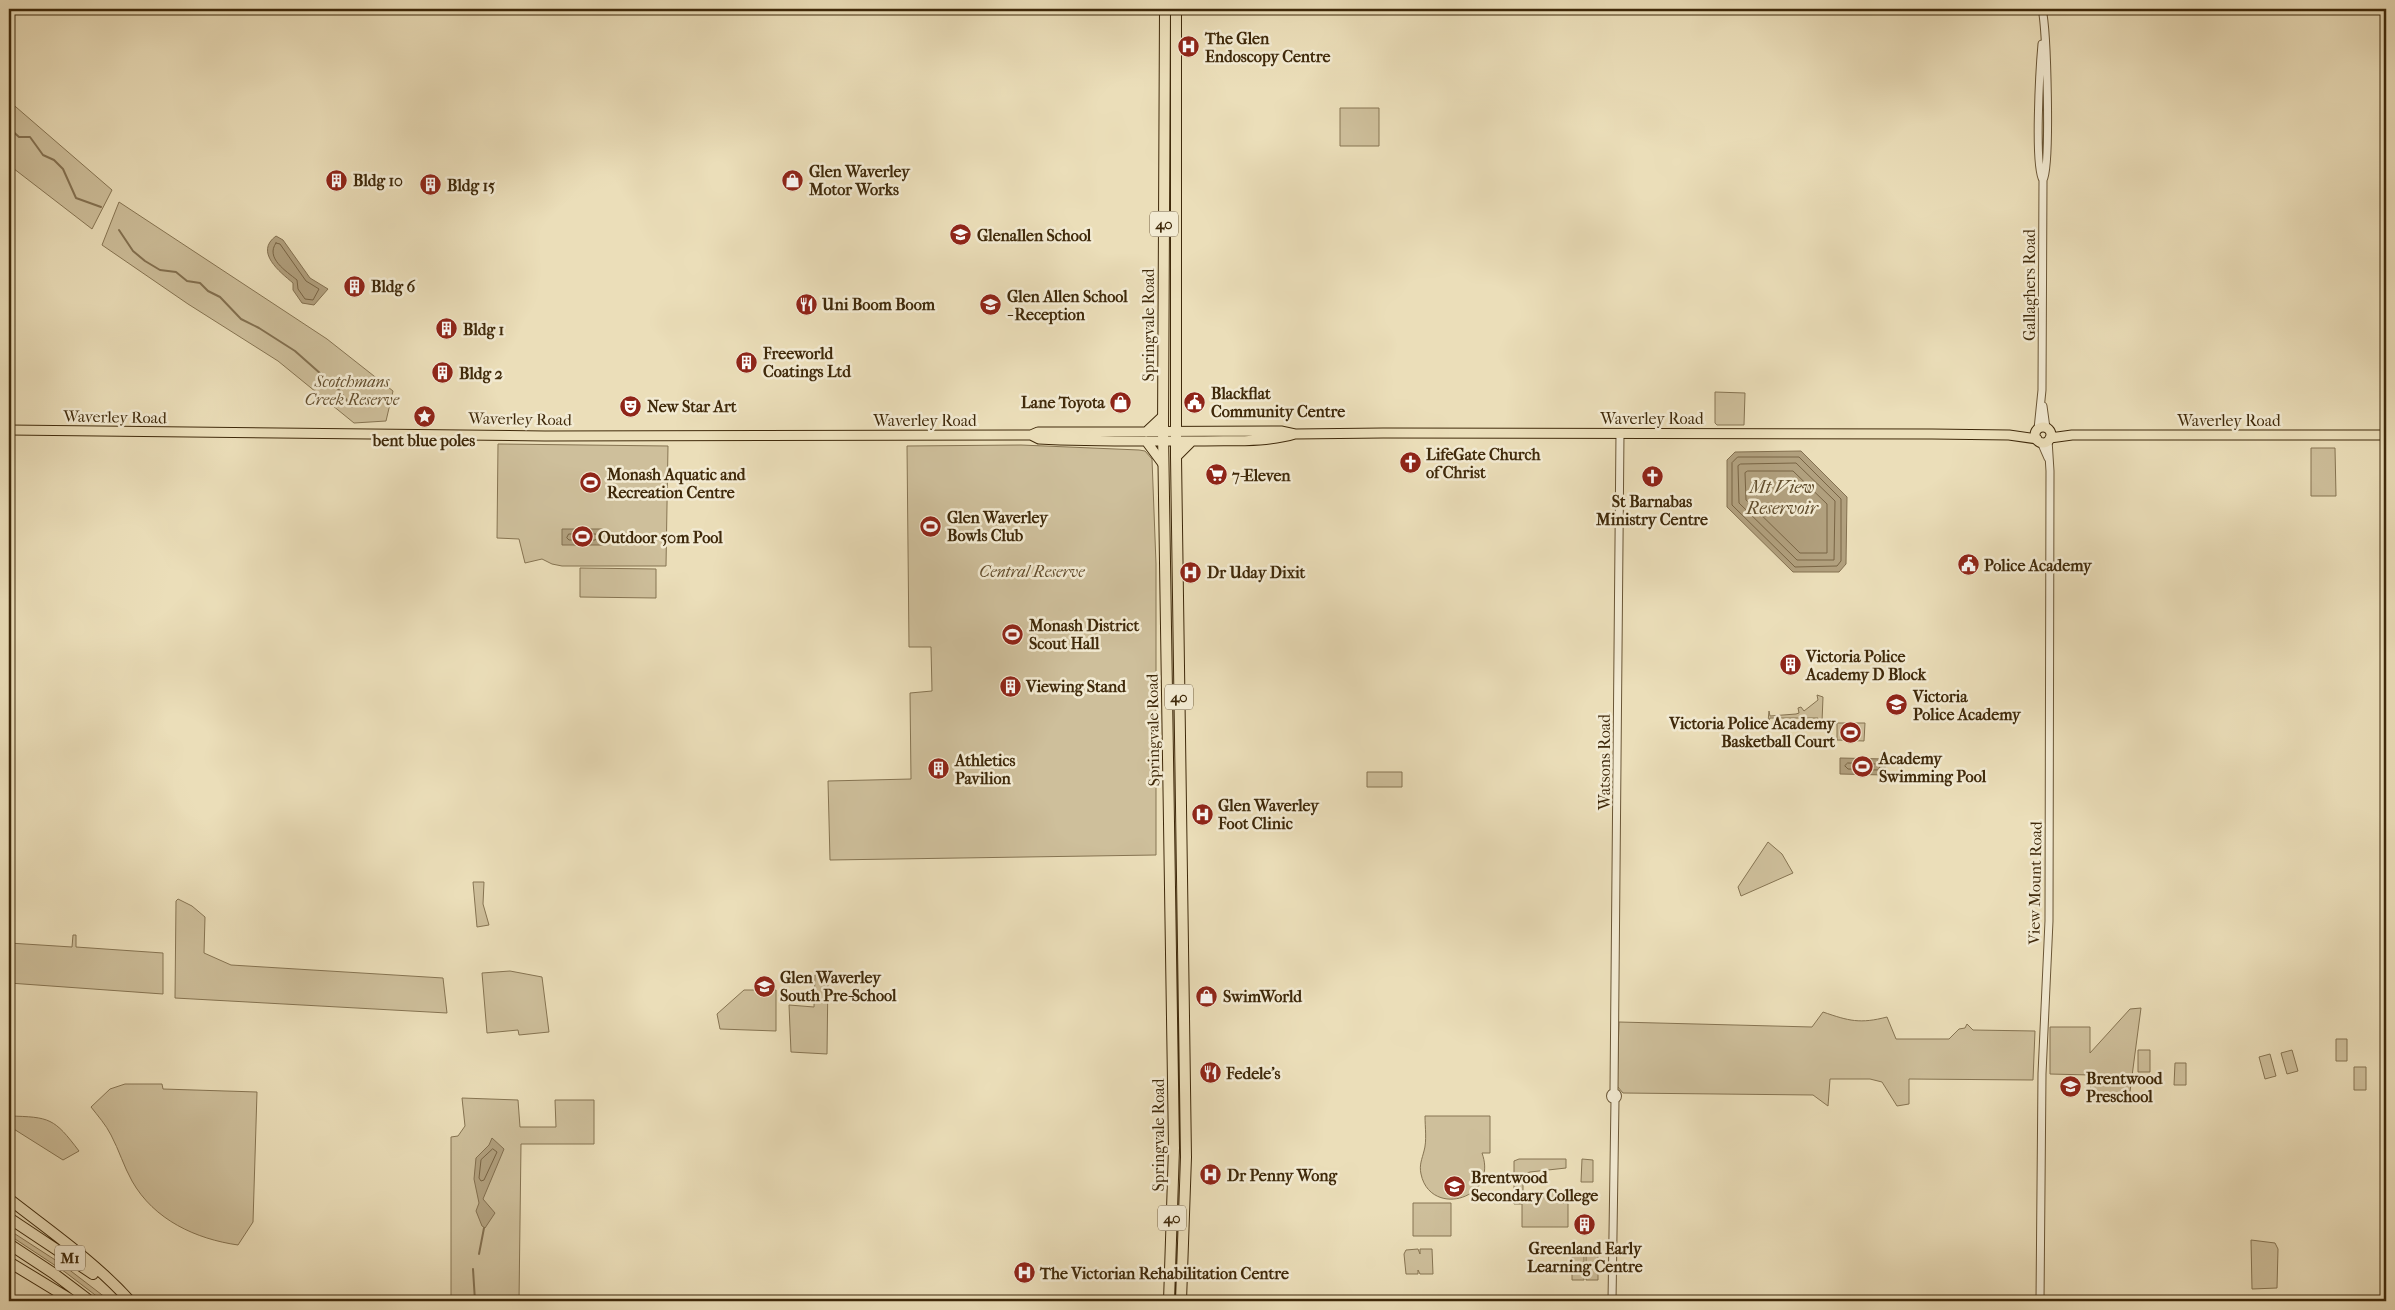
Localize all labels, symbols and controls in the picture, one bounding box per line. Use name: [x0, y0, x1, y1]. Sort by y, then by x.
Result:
place label: The Glen Endoscopy Centre: [1204, 29, 1330, 67]
hospital icon: The Glen Endoscopy Centre: [1177, 35, 1201, 59]
place label: Glen Waverley Motor Works: [808, 162, 911, 199]
building icon: Bldg 10: [325, 168, 349, 192]
shop icon: Glen Waverley Motor Works: [781, 168, 805, 192]
place label: Bldg 10: [353, 171, 403, 191]
building icon: Bldg 15: [419, 173, 443, 197]
place label: Bldg 15: [447, 176, 495, 196]
road number: 40: [1150, 212, 1178, 236]
school or university icon: Glenallen School: [949, 223, 973, 247]
place label: Glenallen School: [977, 226, 1092, 245]
street label: Gallaghers Road: [2020, 229, 2039, 341]
street label: Springvale Road: [1139, 268, 1158, 381]
building icon: Bldg 6: [343, 274, 367, 298]
place label: Bldg 6: [371, 277, 415, 297]
place label: Glen Allen School - Reception: [1007, 287, 1128, 325]
restaurant icon: Uni Boom Boom: [794, 292, 818, 316]
school or university icon: Glen Allen School - Reception: [979, 293, 1003, 317]
place label: Uni Boom Boom: [821, 295, 936, 314]
building icon: Bldg 1: [435, 317, 459, 341]
place label: Bldg 1: [463, 320, 504, 340]
place label: Freeworld Coatings Ltd: [762, 344, 852, 382]
building icon: Freeworld Coatings Ltd: [735, 350, 759, 374]
building icon: Bldg 2: [431, 361, 455, 385]
place label: Bldg 2: [459, 364, 503, 384]
park label: Scotchmans Creek Reserve: [305, 372, 400, 409]
place label: Blackflat Community Centre: [1211, 384, 1345, 422]
shop icon: Lane Toyota: [1109, 390, 1133, 414]
public building icon: Blackflat Community Centre: [1183, 390, 1207, 414]
place label: Lane Toyota: [1021, 393, 1106, 413]
theatre icon: New Star Art: [619, 394, 643, 418]
place label: New Star Art: [647, 397, 737, 416]
place icon: bent blue poles: [412, 404, 436, 428]
street label: Waverley Road: [62, 407, 167, 427]
street label: Waverley Road: [467, 409, 572, 429]
street label: Waverley Road: [1599, 409, 1704, 428]
street label: Waverley Road: [872, 411, 977, 430]
street label: Waverley Road: [2176, 411, 2281, 430]
place label: bent blue poles: [372, 431, 475, 451]
place label: LifeGate Church of Christ: [1426, 445, 1541, 482]
church icon: LifeGate Church of Christ: [1398, 451, 1422, 475]
supermarket icon: 7-Eleven: [1204, 463, 1228, 487]
place label: Monash Aquatic and Recreation Centre: [606, 465, 747, 502]
church icon: St Barnabas Ministry Centre: [1640, 465, 1664, 489]
place label: 7-Eleven: [1231, 466, 1291, 485]
sports icon: Monash Aquatic and Recreation Centre: [579, 471, 603, 495]
water label: Mt View Reservoir: [1745, 477, 1820, 519]
place label: St Barnabas Ministry Centre: [1595, 492, 1708, 530]
place label: Glen Waverley Bowls Club: [947, 508, 1049, 545]
sports icon: Glen Waverley Bowls Club: [919, 514, 943, 538]
sports icon: Outdoor 50m Pool: [570, 525, 594, 549]
place label: Outdoor 50m Pool: [598, 528, 723, 547]
public building icon: Police Academy: [1956, 553, 1980, 577]
place label: Police Academy: [1984, 556, 2093, 576]
hospital icon: Dr Uday Dixit: [1179, 560, 1203, 584]
park label: Central Reserve: [979, 562, 1085, 581]
place label: Dr Uday Dixit: [1207, 563, 1306, 583]
place label: Monash District Scout Hall: [1028, 616, 1139, 653]
sports icon: Monash District Scout Hall: [1001, 622, 1025, 646]
place label: Victoria Police Academy D Block: [1805, 647, 1927, 685]
building icon: Victoria Police Academy D Block: [1778, 653, 1802, 677]
street label: Springvale Road: [1143, 673, 1163, 787]
building icon: Viewing Stand: [998, 674, 1022, 698]
place label: Viewing Stand: [1025, 677, 1127, 697]
road number: 40: [1165, 684, 1193, 710]
place label: Victoria Police Academy: [1912, 687, 2022, 725]
school or university icon: Victoria Police Academy: [1885, 693, 1909, 717]
street label: Watsons Road: [1595, 714, 1614, 811]
place label: Victoria Police Academy Basketball Court: [1668, 714, 1836, 751]
sports icon: Victoria Police Academy Basketball Court: [1839, 720, 1863, 744]
place label: Academy Swimming Pool: [1878, 749, 1987, 787]
place label: Athletics Pavilion: [954, 751, 1016, 788]
sports icon: Academy Swimming Pool: [1851, 755, 1875, 779]
building icon: Athletics Pavilion: [927, 757, 951, 781]
place label: Glen Waverley Foot Clinic: [1217, 796, 1320, 833]
hospital icon: Glen Waverley Foot Clinic: [1190, 802, 1214, 826]
street label: View Mount Road: [2024, 821, 2046, 946]
place label: Glen Waverley South Pre-School: [780, 968, 897, 1005]
school or university icon: Glen Waverley South Pre-School: [752, 974, 776, 998]
shop icon: SwimWorld: [1195, 984, 1219, 1008]
place label: SwimWorld: [1223, 987, 1303, 1006]
restaurant icon: Fedele's: [1198, 1061, 1222, 1085]
place label: Fedele's: [1225, 1064, 1281, 1083]
place label: Brentwood Preschool: [2086, 1069, 2164, 1106]
school or university icon: Brentwood Preschool: [2058, 1075, 2082, 1099]
street label: Springvale Road: [1149, 1078, 1168, 1191]
hospital icon: Dr Penny Wong: [1199, 1163, 1223, 1187]
place label: Dr Penny Wong: [1227, 1166, 1338, 1186]
place label: Brentwood Secondary College: [1471, 1168, 1598, 1206]
school or university icon: Brentwood Secondary College: [1443, 1174, 1467, 1198]
road number: 40: [1158, 1206, 1186, 1230]
building icon: Greenland Early Learning Centre: [1573, 1212, 1597, 1236]
place label: Greenland Early Learning Centre: [1527, 1239, 1643, 1277]
road number: M1: [55, 1246, 85, 1270]
hospital icon: The Victorian Rehabilitation Centre: [1012, 1261, 1036, 1285]
place label: The Victorian Rehabilitation Centre: [1039, 1264, 1289, 1283]

